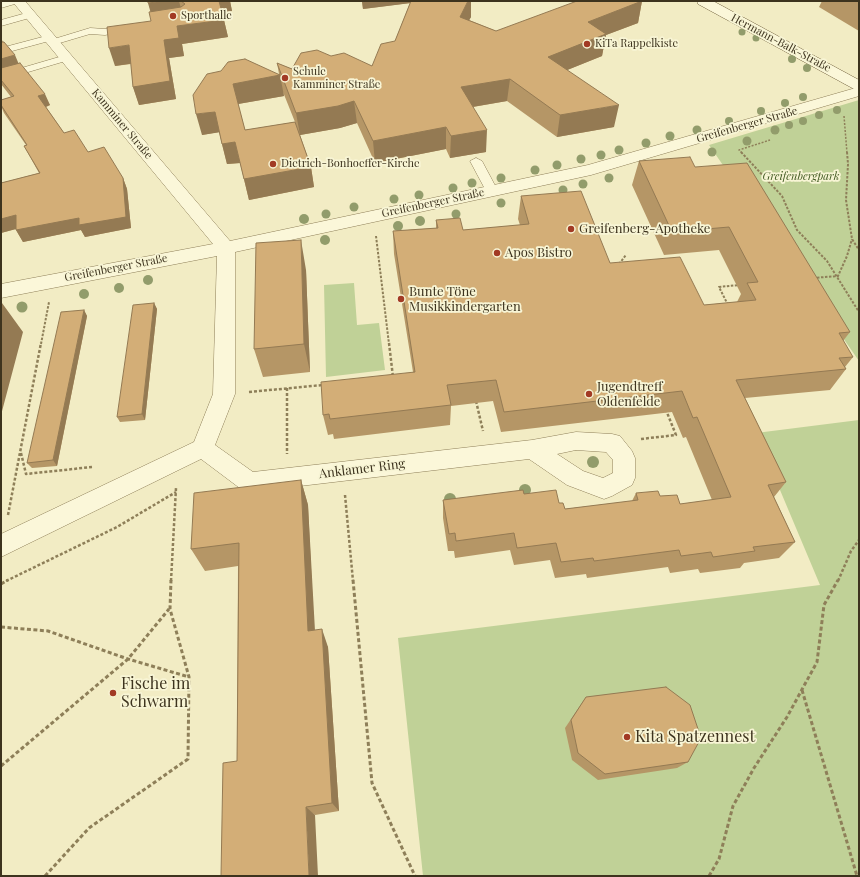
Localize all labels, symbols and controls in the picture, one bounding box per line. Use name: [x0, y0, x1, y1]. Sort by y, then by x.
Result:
place label: Sporthalle: [181, 9, 232, 23]
marker: Sporthalle: [168, 11, 178, 21]
street label: Hermann-Balk-Straße: [729, 11, 833, 75]
place label: KiTa Rappelkiste: [595, 37, 678, 51]
marker: KiTa Rappelkiste: [582, 39, 592, 49]
place label: Schule Kamminer Straße: [293, 65, 380, 91]
marker: Schule Kamminer Straße: [280, 73, 290, 83]
street label: Kamminer Straße: [89, 86, 155, 162]
street label: Greifenberger Straße: [695, 104, 799, 146]
place label: Dietrich-Bonhoeffer-Kirche: [281, 157, 420, 171]
marker: Dietrich-Bonhoeffer-Kirche: [268, 159, 278, 169]
park label: Greifenbergpark: [763, 170, 839, 184]
street label: Greifenberger Straße: [380, 186, 486, 220]
place label: Greifenberg-Apotheke: [579, 221, 710, 237]
marker: Greifenberg-Apotheke: [566, 224, 576, 234]
place label: Apos Bistro: [505, 245, 572, 261]
marker: Apos Bistro: [492, 248, 502, 258]
street label: Greifenberger Straße: [63, 252, 169, 284]
place label: Bunte Töne Musikkindergarten: [409, 284, 521, 315]
marker: Bunte Töne Musikkindergarten: [396, 294, 406, 304]
place label: Jugendtreff Oldenfelde: [597, 379, 662, 410]
marker: Jugendtreff Oldenfelde: [584, 389, 594, 399]
street label: Anklamer Ring: [318, 456, 406, 482]
place label: Fische im Schwarm: [121, 674, 190, 712]
marker: Fische im Schwarm: [108, 688, 118, 698]
place label: Kita Spatzennest: [635, 727, 755, 747]
marker: Kita Spatzennest: [622, 732, 632, 742]

